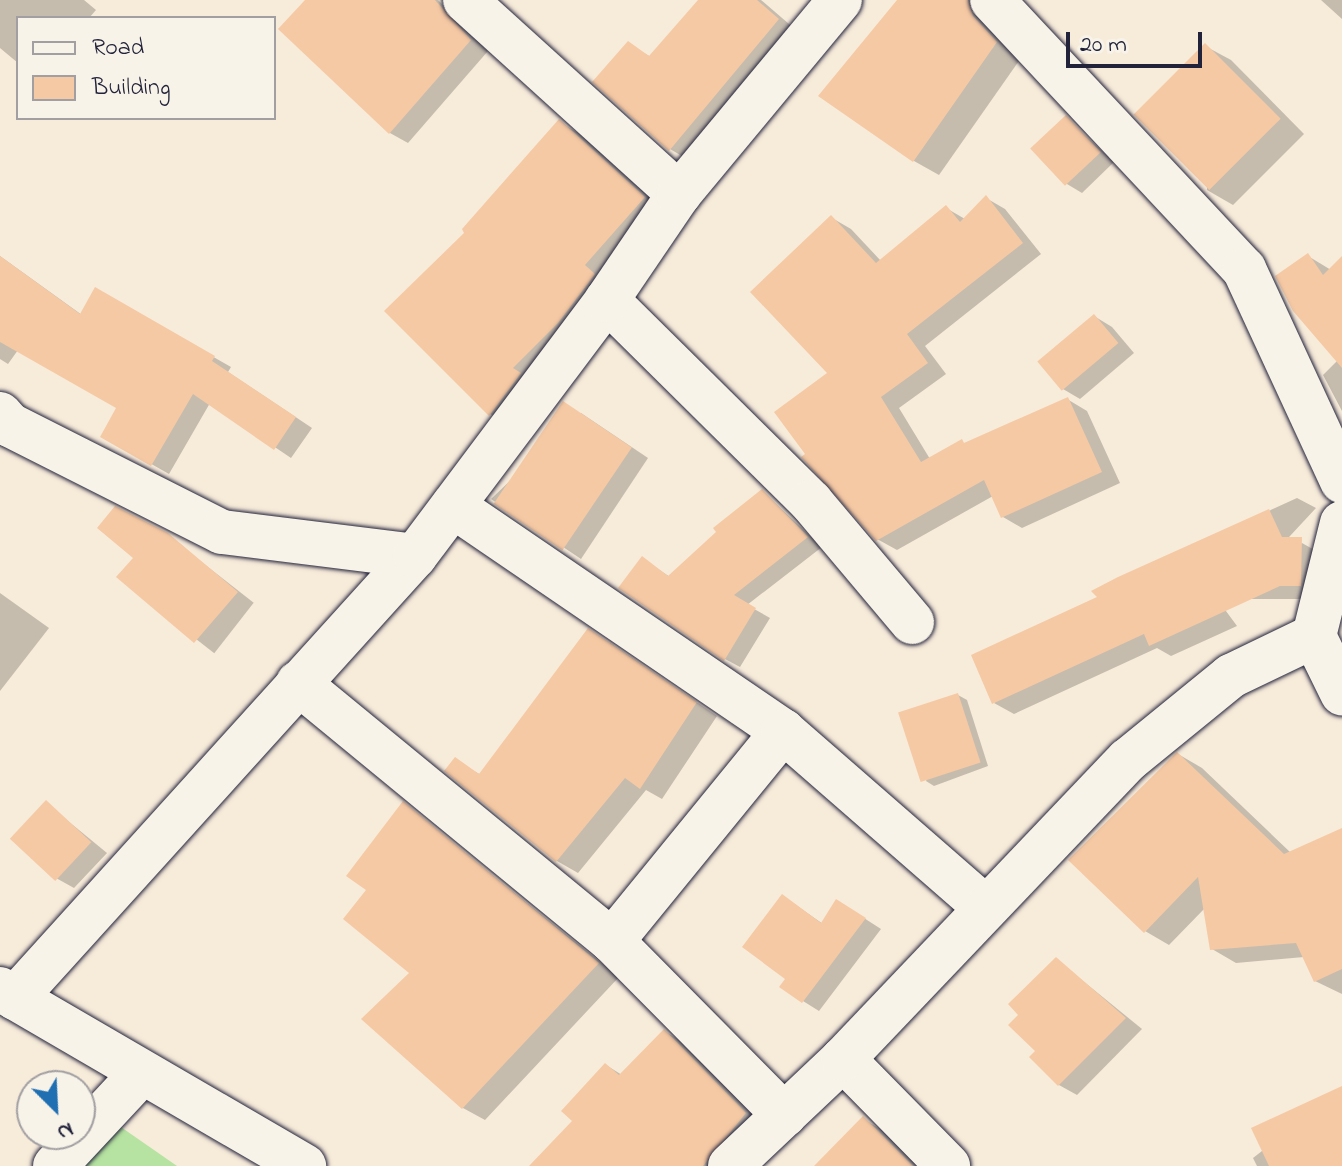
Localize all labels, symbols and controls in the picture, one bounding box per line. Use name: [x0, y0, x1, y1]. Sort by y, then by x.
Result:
legend: [16, 16, 276, 120]
scale bar: [1070, 16, 1206, 66]
text: 20 m: [1080, 28, 1127, 63]
text: Road: [92, 31, 144, 66]
text: Building: [92, 71, 171, 106]
north arrow: [16, 1070, 96, 1150]
text: N: [52, 1112, 78, 1148]

